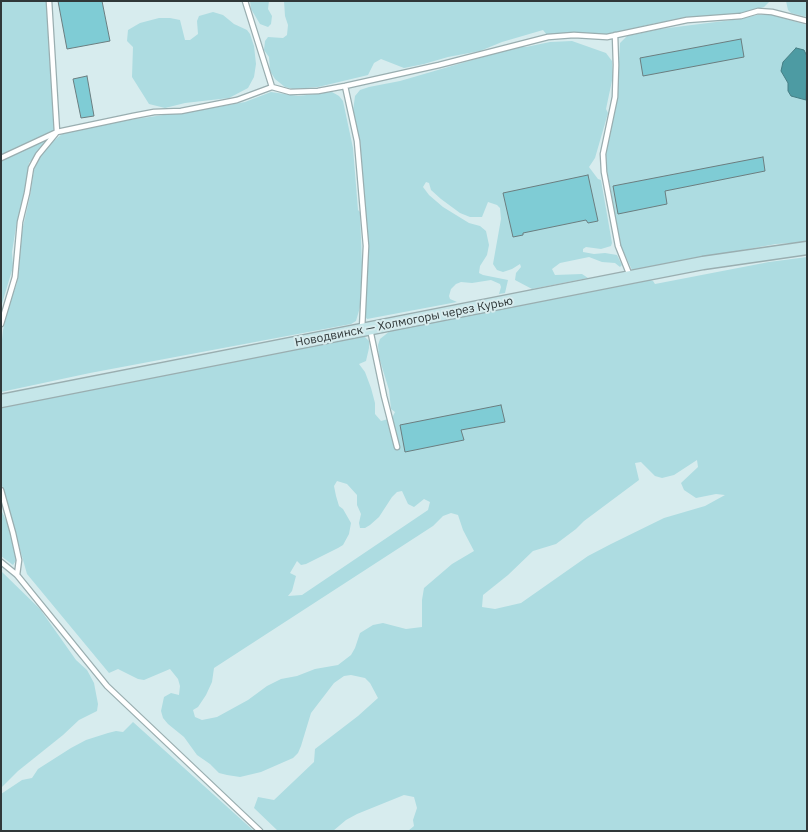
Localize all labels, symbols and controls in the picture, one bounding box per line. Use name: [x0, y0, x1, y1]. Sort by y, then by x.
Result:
street label: Новодвинск — Холмогоры через Курью: [294, 294, 514, 350]

